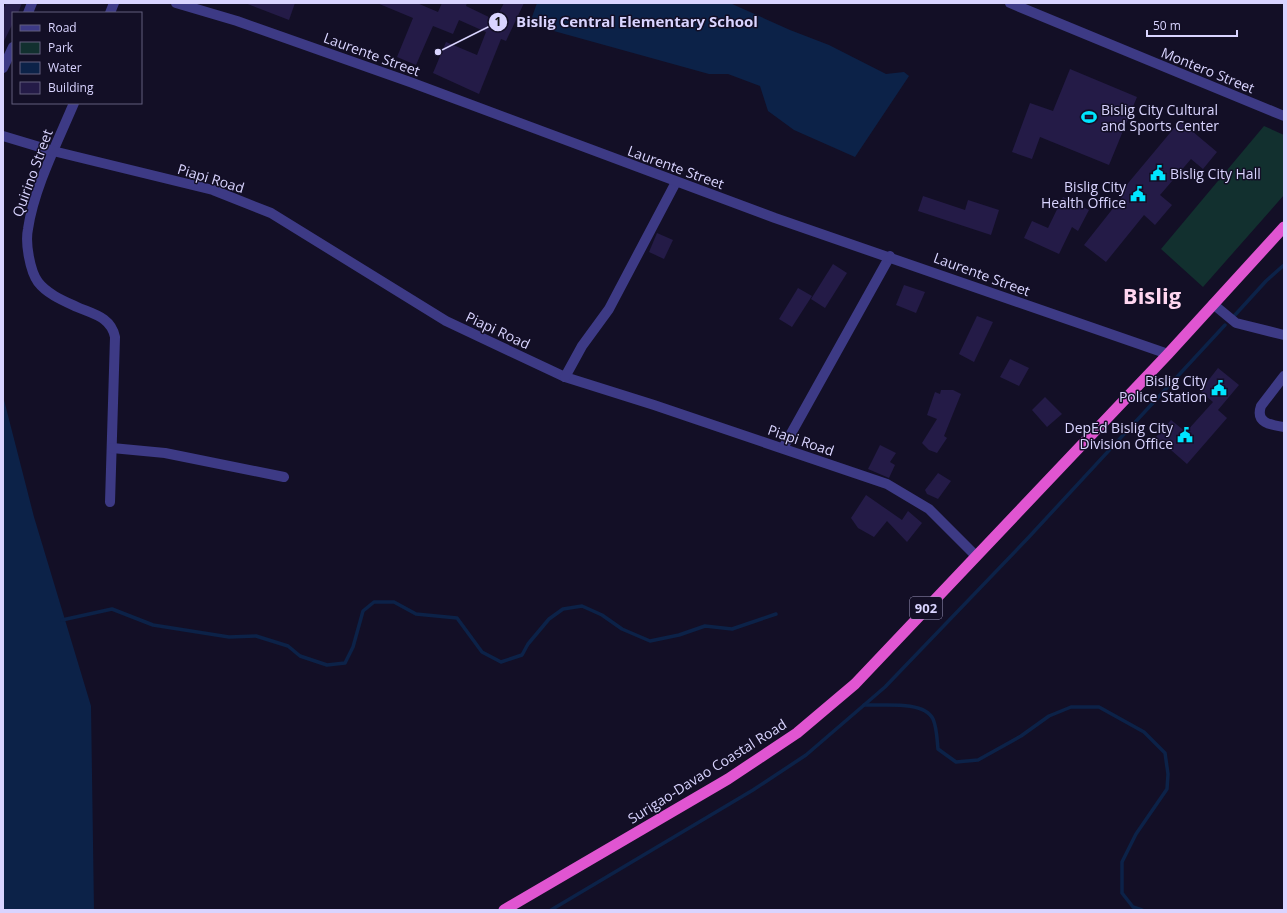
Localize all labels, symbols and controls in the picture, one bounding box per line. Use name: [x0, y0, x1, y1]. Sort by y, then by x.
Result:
callout: Bislig Central Elementary School: [488, 8, 766, 35]
text: Bislig Central Elementary School: [516, 11, 758, 31]
legend: [12, 12, 142, 104]
scale bar: [1147, 12, 1237, 38]
text: 1: [495, 13, 501, 30]
text: 50 m: [1153, 17, 1181, 34]
text: Road: [48, 19, 77, 36]
street label: Laurente Street: [321, 28, 423, 80]
text: Park: [48, 39, 74, 56]
street label: Montero Street: [1158, 43, 1258, 97]
text: Water: [48, 59, 82, 76]
text: Building: [48, 79, 94, 96]
place label: Bislig City Cultural and Sports Center: [1101, 100, 1219, 135]
sports icon: Bislig City Cultural and Sports Center: [1080, 108, 1098, 126]
street label: Quirino Street: [7, 127, 57, 219]
street label: Laurente Street: [625, 141, 727, 193]
street label: Piapi Road: [175, 159, 247, 197]
public building icon: Bislig City Hall: [1149, 164, 1167, 182]
place label: Bislig City Hall: [1170, 164, 1261, 183]
place label: Bislig City Health Office: [1041, 177, 1127, 212]
public building icon: Bislig City Health Office: [1129, 185, 1147, 203]
street label: Laurente Street: [931, 248, 1033, 300]
district label: Bislig: [1123, 280, 1182, 310]
street label: Piapi Road: [463, 307, 533, 353]
place label: Bislig City Police Station: [1119, 371, 1208, 406]
public building icon: Bislig City Police Station: [1210, 379, 1228, 397]
place label: DepEd Bislig City Division Office: [1065, 418, 1174, 453]
street label: Piapi Road: [765, 420, 837, 460]
public building icon: DepEd Bislig City Division Office: [1176, 426, 1194, 444]
road number: 902: [910, 597, 942, 619]
street label: Surigao-Davao Coastal Road: [624, 714, 790, 828]

